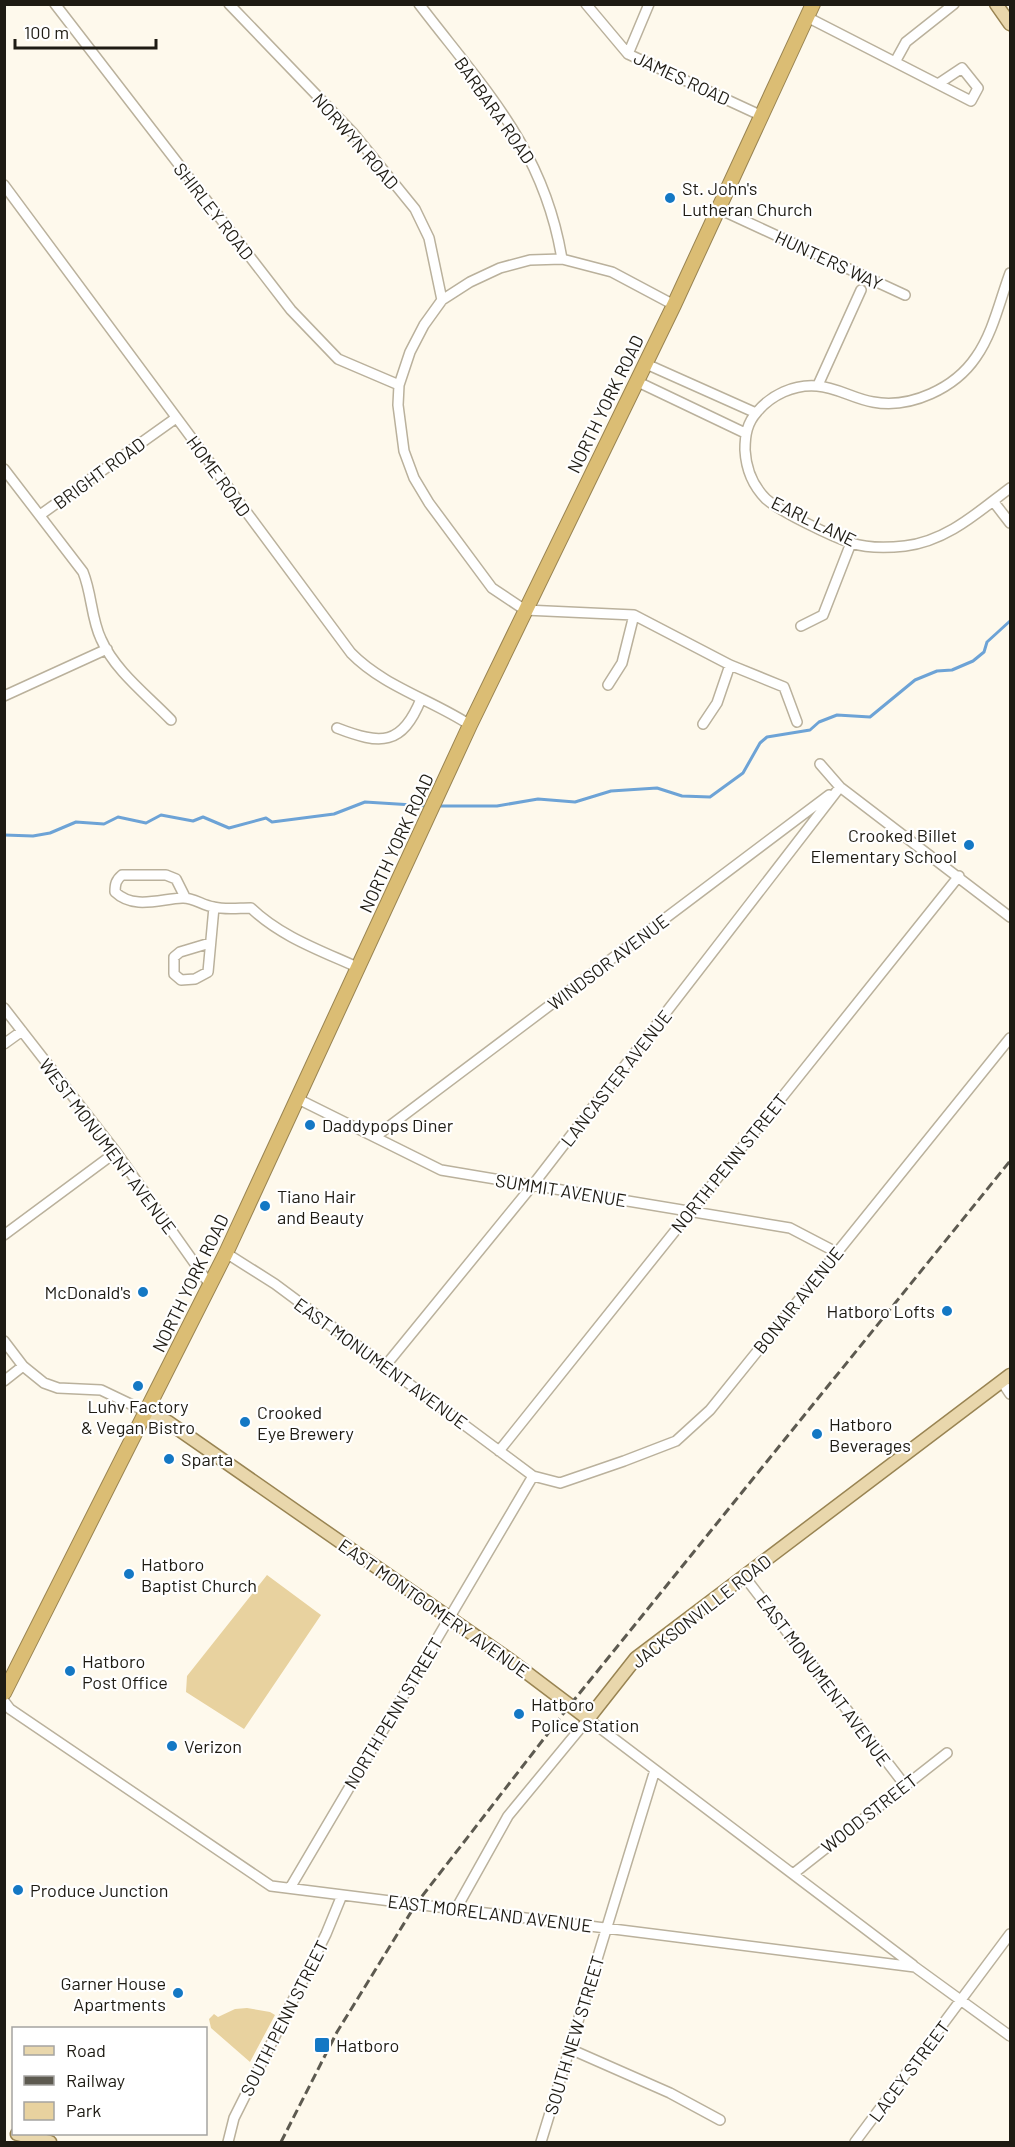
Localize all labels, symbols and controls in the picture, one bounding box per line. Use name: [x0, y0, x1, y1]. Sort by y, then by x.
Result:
scale bar: [15, 12, 156, 50]
text: 100 m: [24, 21, 69, 43]
street label: JAMES ROAD: [631, 46, 733, 110]
street label: BARBARA ROAD: [450, 52, 540, 168]
street label: NORWYN ROAD: [308, 89, 404, 193]
street label: SHIRLEY ROAD: [169, 158, 259, 264]
place label: St. John's Lutheran Church: [682, 177, 812, 220]
marker: St. John's Lutheran Church: [663, 191, 677, 205]
street label: HUNTERS WAY: [772, 226, 886, 294]
street label: NORTH YORK ROAD: [562, 331, 648, 477]
street label: HOME ROAD: [182, 431, 256, 521]
street label: BRIGHT ROAD: [49, 432, 149, 514]
street label: EARL LANE: [768, 491, 860, 551]
street label: NORTH YORK ROAD: [354, 770, 438, 916]
place label: Crooked Billet Elementary School: [810, 824, 957, 867]
marker: Crooked Billet Elementary School: [962, 838, 976, 852]
street label: WINDSOR AVENUE: [543, 909, 673, 1015]
street label: LANCASTER AVENUE: [556, 1005, 676, 1151]
street label: WEST MONUMENT AVENUE: [35, 1054, 181, 1238]
street label: NORTH PENN STREET: [666, 1089, 792, 1237]
place label: Daddypops Diner: [322, 1114, 454, 1136]
marker: Daddypops Diner: [303, 1118, 317, 1132]
street label: SUMMIT AVENUE: [494, 1169, 628, 1211]
place label: Tiano Hair and Beauty: [277, 1185, 364, 1228]
marker: Tiano Hair and Beauty: [258, 1199, 272, 1213]
street label: NORTH YORK ROAD: [147, 1210, 233, 1356]
street label: BONAIR AVENUE: [748, 1242, 848, 1358]
place label: McDonald's: [44, 1281, 131, 1303]
marker: McDonald's: [136, 1285, 150, 1299]
street label: EAST MONUMENT AVENUE: [290, 1293, 472, 1433]
place label: Hatboro Lofts: [827, 1300, 935, 1322]
marker: Hatboro Lofts: [940, 1304, 954, 1318]
marker: Luhv Factory & Vegan Bistro: [131, 1379, 145, 1393]
place label: Luhv Factory & Vegan Bistro: [81, 1395, 195, 1438]
place label: Crooked Eye Brewery: [257, 1401, 354, 1444]
place label: Hatboro Beverages: [829, 1413, 911, 1456]
marker: Crooked Eye Brewery: [238, 1415, 252, 1429]
marker: Hatboro Beverages: [810, 1427, 824, 1441]
place label: Sparta: [181, 1448, 233, 1470]
marker: Sparta: [162, 1452, 176, 1466]
street label: EAST MONTGOMERY AVENUE: [335, 1534, 533, 1682]
street label: JACKSONVILLE ROAD: [627, 1550, 775, 1672]
place label: Hatboro Baptist Church: [141, 1553, 257, 1596]
marker: Hatboro Baptist Church: [122, 1567, 136, 1581]
street label: EAST MONUMENT AVENUE: [752, 1590, 896, 1770]
street label: NORTH PENN STREET: [339, 1633, 447, 1793]
place label: Hatboro Post Office: [82, 1650, 168, 1693]
marker: Hatboro Post Office: [63, 1664, 77, 1678]
place label: Hatboro Police Station: [531, 1693, 639, 1736]
marker: Hatboro Police Station: [512, 1707, 526, 1721]
place label: Verizon: [184, 1735, 242, 1757]
marker: Verizon: [165, 1739, 179, 1753]
street label: WOOD STREET: [817, 1769, 921, 1857]
place label: Produce Junction: [30, 1879, 169, 1901]
marker: Produce Junction: [11, 1883, 25, 1897]
street label: EAST MORELAND AVENUE: [387, 1890, 593, 1936]
street label: SOUTH PENN STREET: [235, 1937, 333, 2099]
street label: SOUTH NEW STREET: [539, 1953, 609, 2117]
place label: Garner House Apartments: [61, 1972, 166, 2015]
marker: Garner House Apartments: [171, 1986, 185, 2000]
street label: LACEY STREET: [864, 2016, 954, 2126]
legend: [12, 2027, 207, 2135]
place label: Hatboro: [336, 2034, 399, 2056]
marker: Hatboro: [313, 2036, 331, 2054]
text: Road: [66, 2039, 106, 2061]
text: Railway: [66, 2069, 125, 2091]
text: Park: [66, 2099, 101, 2121]

